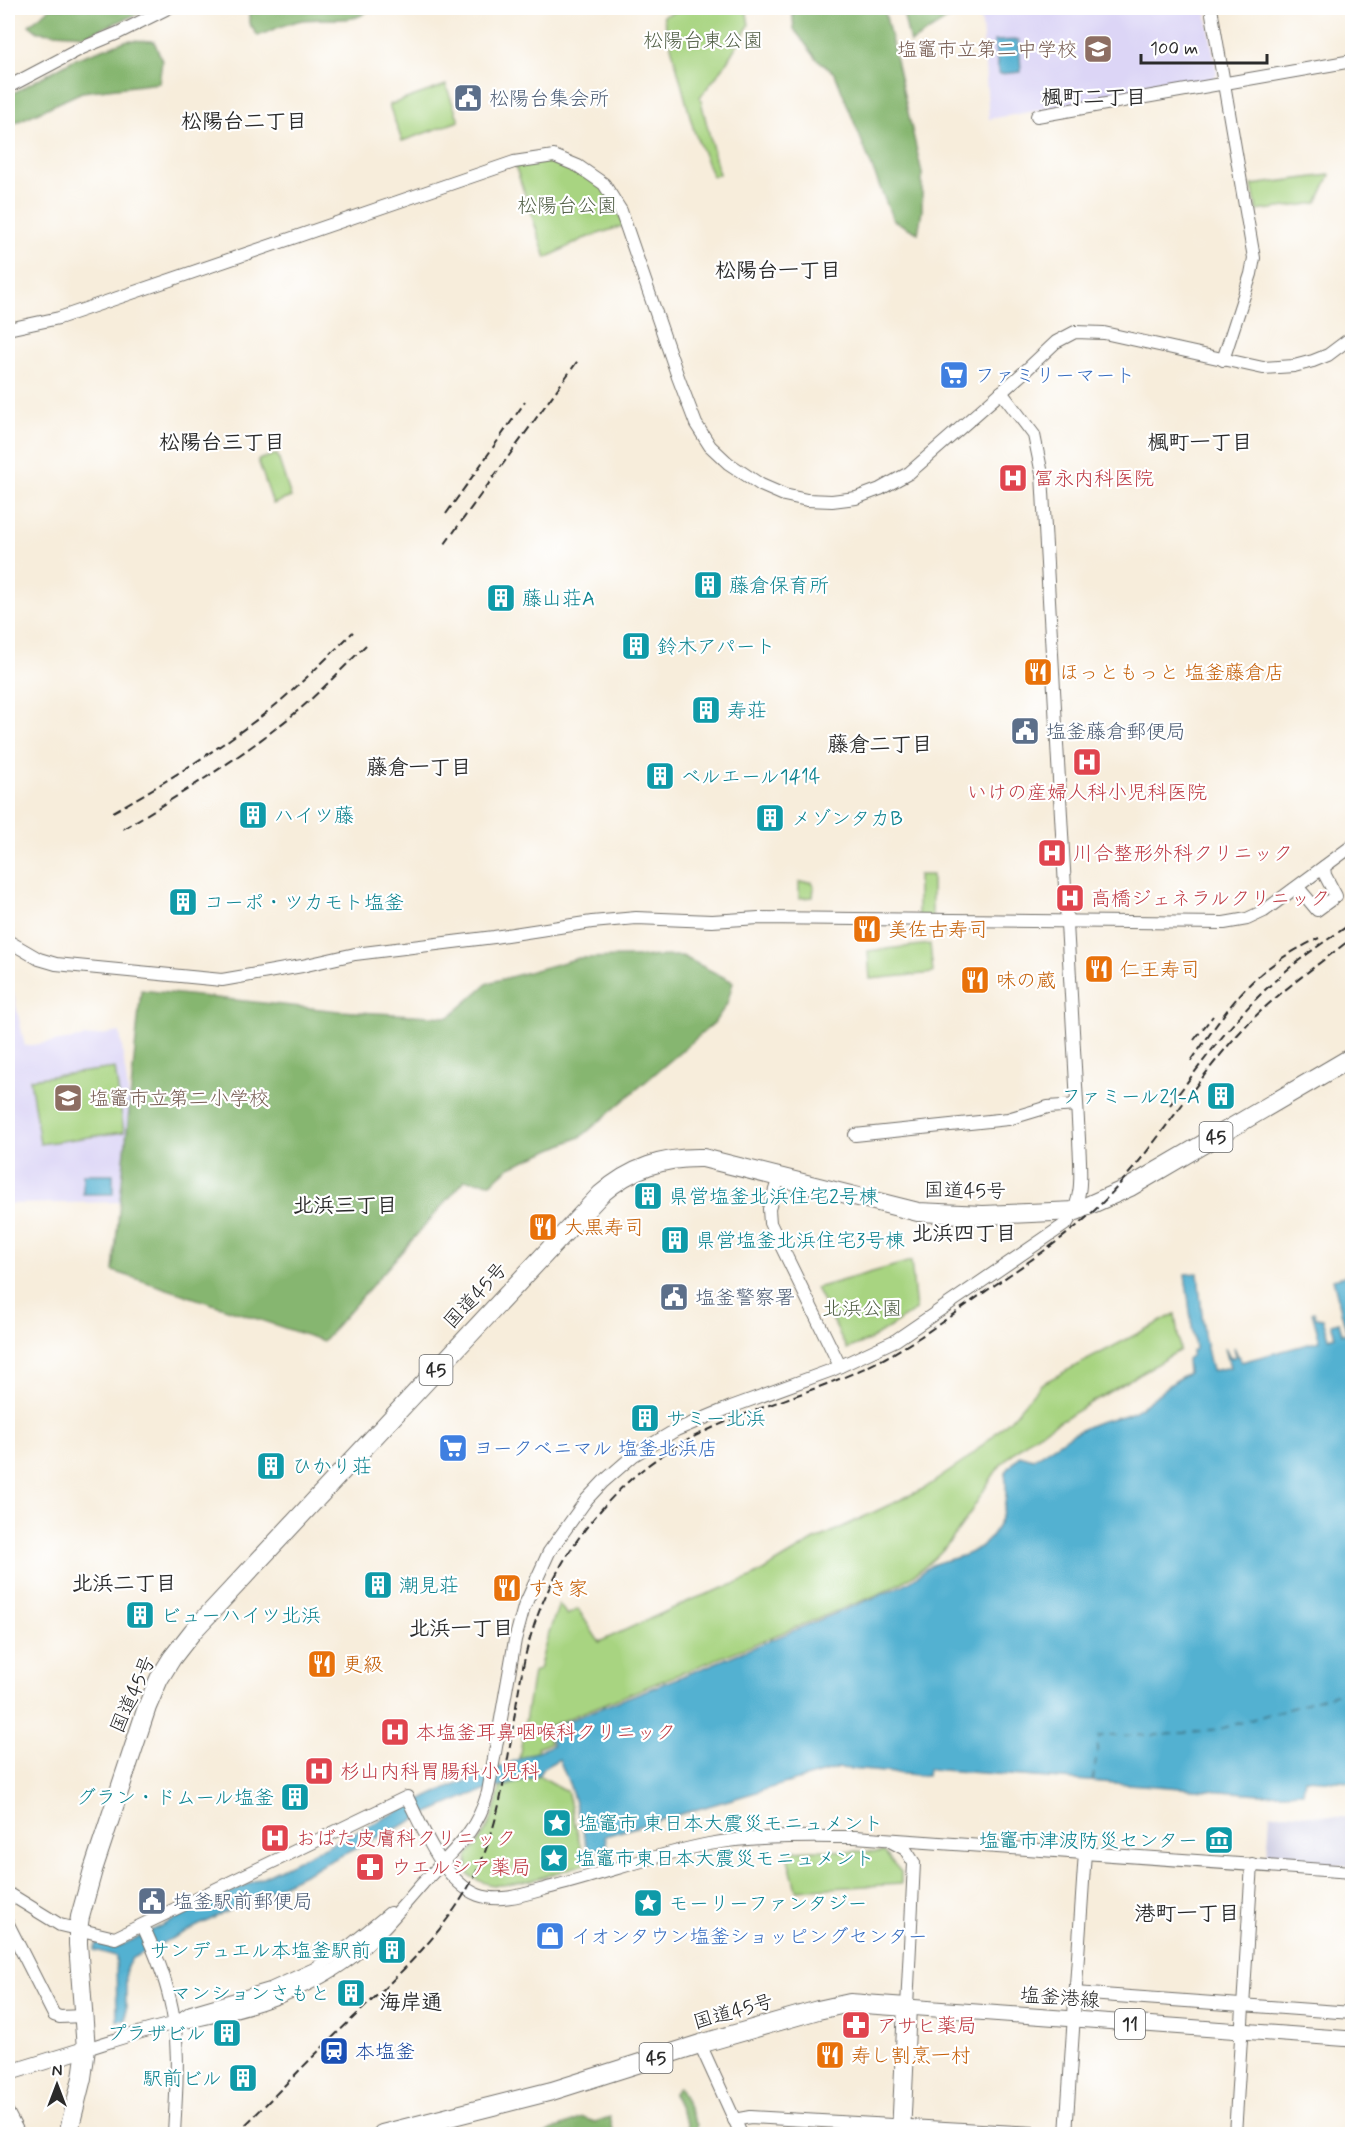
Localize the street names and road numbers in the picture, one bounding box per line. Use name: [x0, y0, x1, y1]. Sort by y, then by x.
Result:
road number: 45: [1200, 1122, 1232, 1152]
street label: 国道45号: [924, 1177, 1006, 1206]
street label: 国道45号: [438, 1257, 514, 1335]
road number: 45: [420, 1355, 452, 1385]
street label: 国道45号: [104, 1652, 162, 1738]
street label: 塩釜港線: [1019, 1982, 1101, 2015]
street label: 国道45号: [690, 1988, 777, 2037]
road number: 11: [1115, 2009, 1145, 2039]
road number: 45: [640, 2043, 672, 2073]

